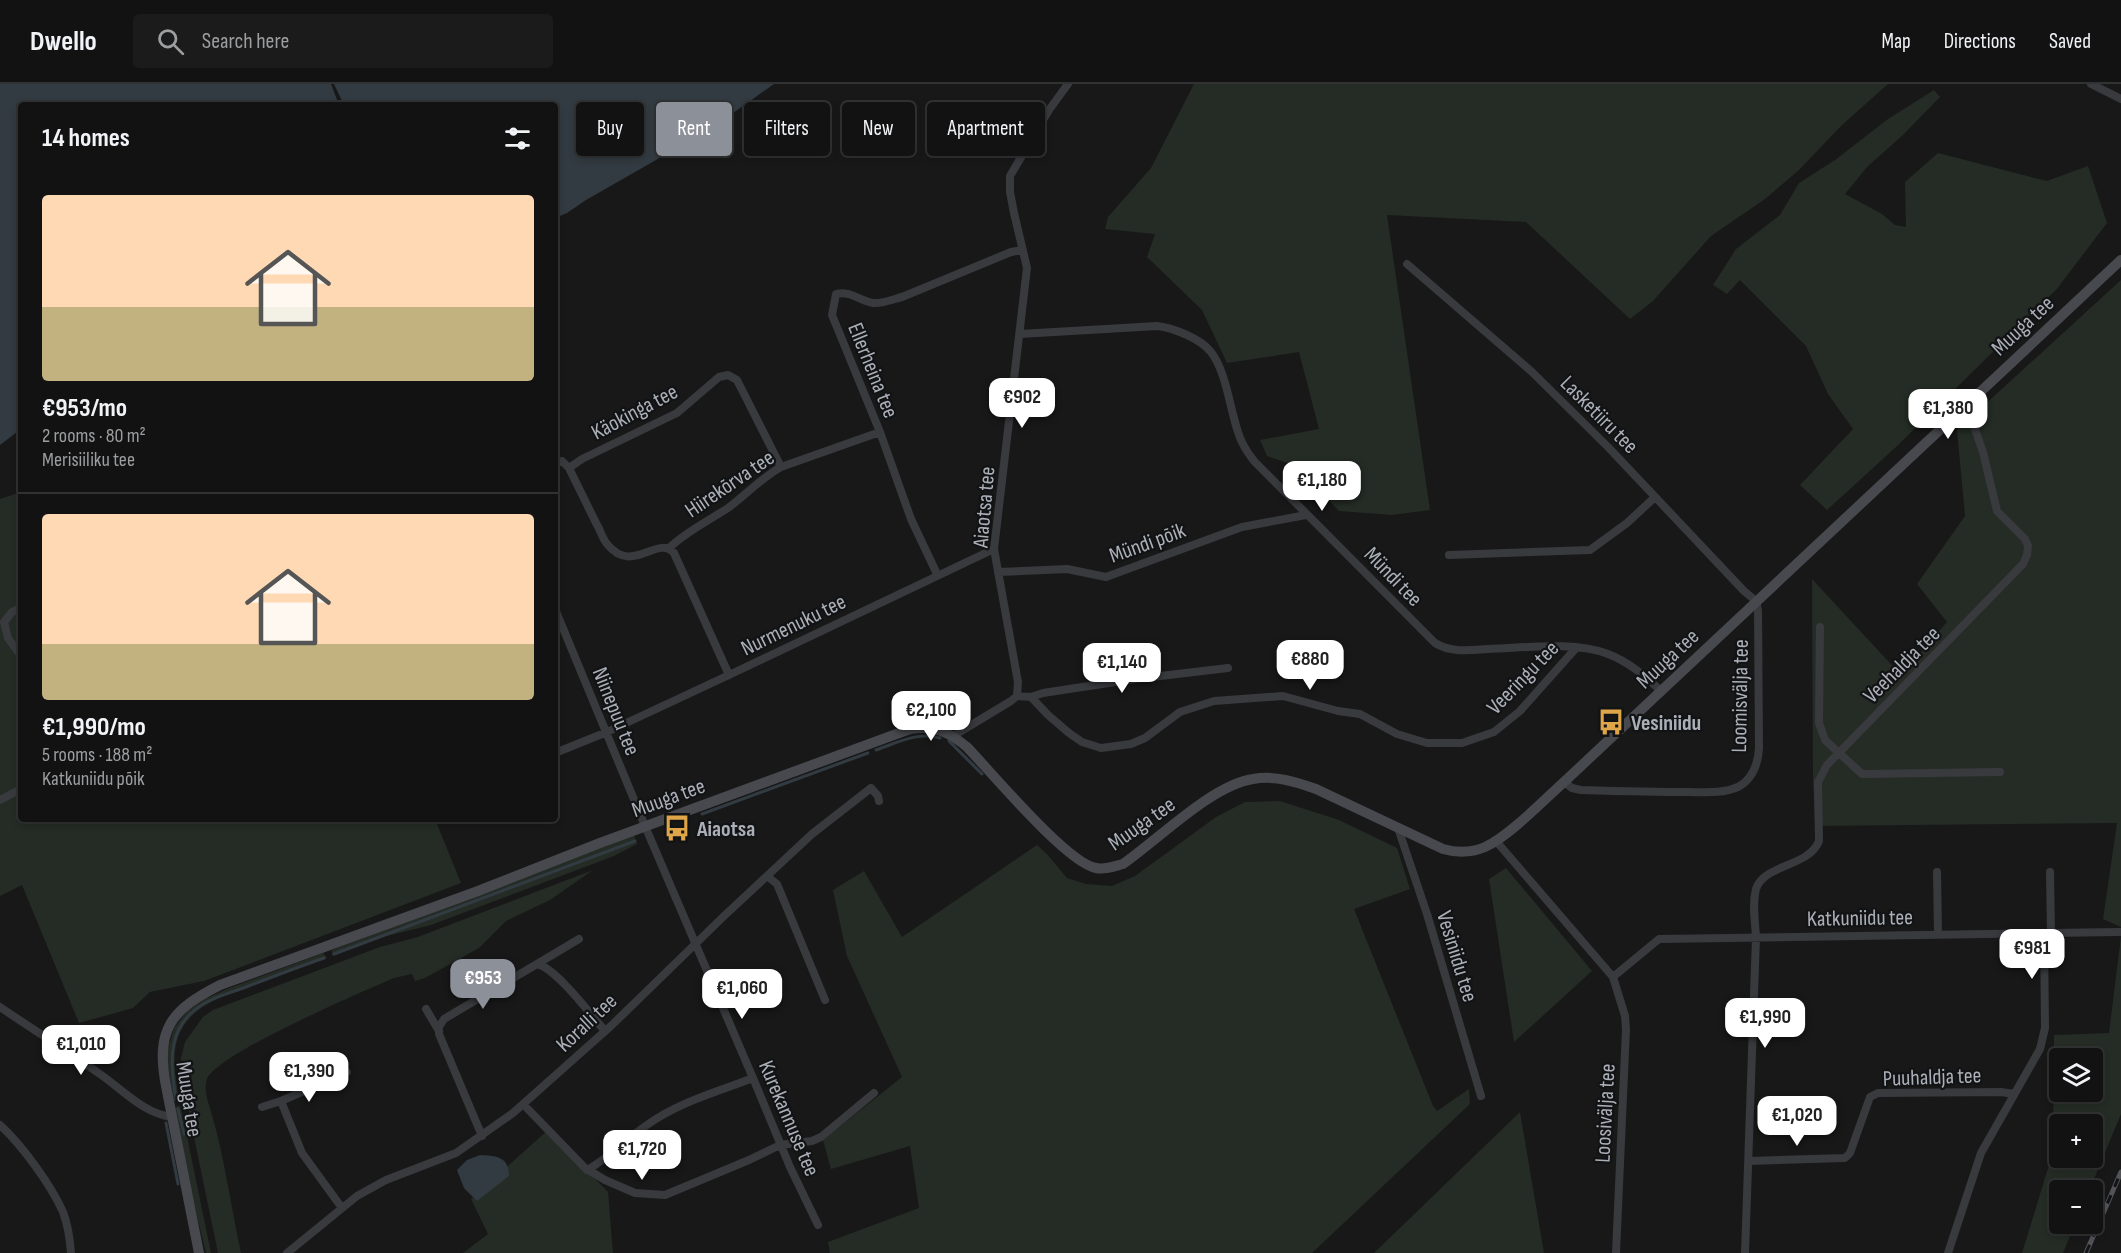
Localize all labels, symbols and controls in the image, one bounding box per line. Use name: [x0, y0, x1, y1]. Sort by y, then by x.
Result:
search box: [133, 14, 553, 68]
text: Dwello: [30, 25, 97, 58]
icon: search: [154, 25, 187, 58]
text: Search here: [202, 28, 289, 55]
text: Map: [1881, 29, 1911, 54]
text: Directions: [1944, 29, 2016, 54]
text: Saved: [2049, 29, 2091, 54]
chip: Buy: [576, 102, 644, 156]
chip: Rent: [656, 102, 732, 156]
chip: Filters: [744, 102, 830, 156]
chip: New: [842, 102, 915, 156]
chip: Apartment: [927, 102, 1045, 156]
icon: filters: [501, 122, 534, 155]
text: 14 homes: [42, 123, 130, 154]
icon: home: [234, 234, 342, 342]
street label: Muuga tee: [1986, 290, 2060, 362]
street label: Ellerheina tee: [841, 319, 904, 422]
street label: Lasketiiru tee: [1554, 370, 1644, 460]
street label: Käokinga tee: [587, 378, 682, 446]
pin: €902: [986, 378, 1058, 429]
text: €902: [1003, 385, 1041, 409]
pin: €1,380: [1899, 389, 1997, 440]
text: €953/mo: [42, 393, 127, 424]
text: €1,380: [1922, 396, 1974, 420]
text: 2 rooms · 80 m²: [42, 424, 146, 448]
street label: Hiirekõrva tee: [680, 445, 780, 524]
text: Merisiiliku tee: [42, 448, 135, 472]
pin: €1,180: [1273, 461, 1371, 512]
street label: Aiaotsa tee: [967, 465, 1001, 550]
text: €1,180: [1297, 468, 1347, 492]
street label: Mündi põik: [1106, 517, 1190, 570]
street label: Mündi tee: [1358, 542, 1428, 613]
icon: home: [234, 553, 342, 661]
street label: Nurmenuku tee: [737, 588, 851, 662]
street label: Veehaldja tee: [1858, 621, 1946, 709]
street label: Muuga tee: [1631, 623, 1705, 695]
street label: Veeringu tee: [1481, 635, 1565, 721]
street label: Loomisvälja tee: [1726, 639, 1755, 753]
pin: €880: [1274, 640, 1346, 691]
pin: €1,140: [1073, 643, 1171, 694]
text: €880: [1291, 647, 1329, 671]
text: €1,140: [1097, 650, 1147, 674]
street label: Niinepuu tee: [586, 663, 646, 760]
pin: €2,100: [882, 691, 980, 742]
text: €2,100: [906, 698, 956, 722]
bus stop icon: Vesiniidu: [1596, 707, 1626, 737]
place label: Vesiniidu: [1631, 710, 1701, 737]
text: €1,990/mo: [42, 712, 146, 743]
text: 5 rooms · 188 m²: [42, 743, 152, 767]
text: Katkuniidu põik: [42, 767, 145, 791]
street label: Muuga tee: [628, 773, 709, 824]
street label: Muuga tee: [1103, 791, 1181, 857]
bus stop icon: Aiaotsa: [662, 813, 692, 843]
place label: Aiaotsa: [696, 816, 755, 843]
street label: Katkuniidu tee: [1807, 904, 1913, 933]
street label: Vesiniidu tee: [1430, 908, 1483, 1005]
pin: €981: [1996, 929, 2068, 980]
text: €981: [2014, 936, 2050, 960]
pin: €953: [447, 959, 519, 1010]
text: €953: [464, 966, 502, 990]
pin: €1,060: [693, 969, 791, 1020]
text: €1,060: [716, 976, 768, 1000]
street label: Koralli tee: [551, 988, 623, 1058]
pin: €1,990: [1716, 998, 1814, 1049]
text: €1,990: [1739, 1005, 1791, 1029]
pin: €1,010: [32, 1025, 130, 1076]
text: €1,010: [56, 1032, 106, 1056]
map controls: [2049, 1048, 2103, 1234]
button: layers: [2049, 1048, 2103, 1102]
pin: €1,390: [260, 1052, 358, 1103]
street label: Kurekannuse tee: [752, 1057, 825, 1180]
text: €1,390: [283, 1059, 335, 1083]
street label: Muuga tee: [169, 1060, 208, 1139]
street label: Puuhaldja tee: [1882, 1062, 1982, 1093]
street label: Loosivälja tee: [1589, 1063, 1622, 1163]
pin: €1,020: [1748, 1096, 1846, 1147]
text: €1,020: [1771, 1103, 1823, 1127]
button: +: [2049, 1114, 2103, 1168]
pin: €1,720: [593, 1130, 691, 1181]
text: €1,720: [617, 1137, 667, 1161]
button: −: [2049, 1180, 2103, 1234]

